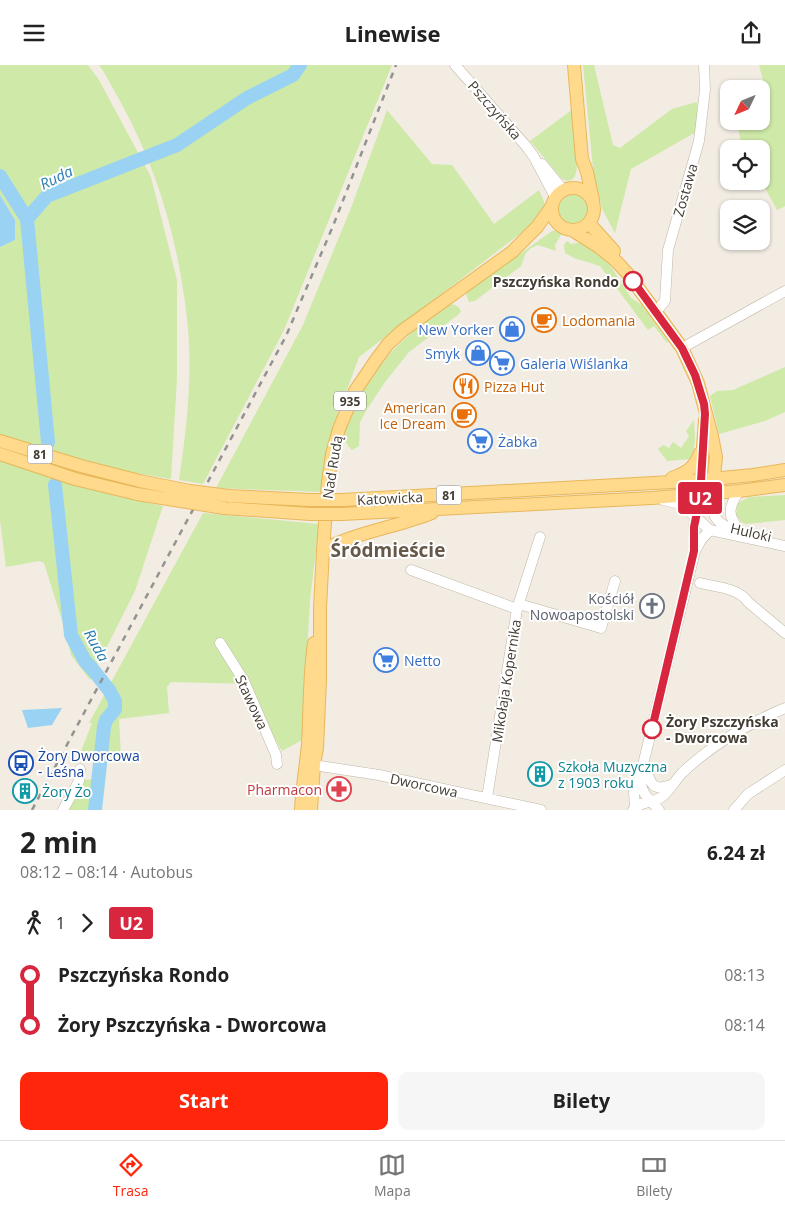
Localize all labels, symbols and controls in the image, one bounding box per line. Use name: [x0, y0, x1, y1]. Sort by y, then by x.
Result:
text: Linewise: [344, 18, 441, 48]
icon: menu: [20, 19, 48, 47]
icon: share: [737, 19, 765, 47]
street label: Pszczyńska: [464, 76, 526, 144]
north arrow: [720, 80, 770, 130]
map controls: [720, 80, 770, 250]
button: locate: [720, 140, 770, 190]
water label: Ruda: [36, 160, 76, 194]
street label: Zostawa: [668, 161, 702, 219]
button: layers: [720, 200, 770, 250]
marker: Pszczyńska Rondo: [623, 271, 643, 291]
place label: Pszczyńska Rondo: [493, 272, 619, 291]
cafe icon: Lodomania: [531, 307, 557, 333]
place label: Lodomania: [562, 311, 635, 330]
shop icon: New Yorker: [499, 316, 525, 342]
place label: New Yorker: [418, 320, 494, 339]
shop icon: Smyk: [465, 340, 491, 366]
place label: Smyk: [425, 344, 461, 363]
supermarket icon: Galeria Wiślanka: [489, 350, 515, 376]
place label: Galeria Wiślanka: [520, 354, 628, 373]
restaurant icon: Pizza Hut: [453, 373, 479, 399]
place label: Pizza Hut: [484, 377, 544, 396]
road number: 935: [334, 391, 366, 411]
place label: American Ice Dream: [379, 398, 446, 433]
cafe icon: American Ice Dream: [451, 402, 477, 428]
supermarket icon: Żabka: [467, 428, 493, 454]
place label: Żabka: [498, 432, 538, 451]
street label: Nad Rudą: [318, 434, 346, 500]
road number: 81: [28, 444, 52, 463]
line badge: U2: [678, 482, 722, 514]
road number: 81: [436, 485, 462, 505]
text: U2: [688, 486, 712, 510]
street label: Katowicka: [357, 487, 423, 509]
street label: Huloki: [729, 518, 773, 546]
district label: Śródmieście: [331, 537, 445, 563]
place label: Kościół Nowoapostolski: [530, 589, 634, 624]
church icon: Kościół Nowoapostolski: [639, 593, 665, 619]
street label: Mikołaja Kopernika: [487, 618, 525, 744]
water label: Ruda: [80, 625, 114, 665]
supermarket icon: Netto: [373, 647, 399, 673]
place label: Netto: [404, 651, 441, 670]
street label: Stawowa: [231, 672, 273, 732]
place label: Żory Pszczyńska - Dworcowa: [666, 712, 779, 747]
marker: Żory Pszczyńska - Dworcowa: [642, 719, 662, 739]
place label: Żory Dworcowa - Leśna: [38, 746, 140, 781]
bus stop icon: Żory Dworcowa - Leśna: [8, 750, 34, 776]
place label: Szkoła Muzyczna z 1903 roku: [558, 757, 667, 792]
building icon: Szkoła Muzyczna z 1903 roku: [527, 761, 553, 787]
street label: Dworcowa: [388, 769, 460, 801]
pharmacy icon: Pharmacon: [326, 776, 352, 802]
building icon: Żory Żo: [12, 778, 38, 804]
place label: Pharmacon: [247, 780, 322, 799]
place label: Żory Żo: [42, 782, 91, 801]
text: 2 min: [20, 823, 98, 861]
text: 6.24 zł: [707, 840, 765, 866]
text: 08:12 – 08:14 · Autobus: [20, 861, 193, 883]
icon: walk: [20, 909, 48, 937]
icon: forward: [73, 909, 101, 937]
text: U2: [119, 911, 143, 935]
text: 1: [56, 912, 65, 934]
text: Pszczyńska Rondo: [58, 962, 229, 988]
text: 08:13: [724, 964, 765, 986]
text: Żory Pszczyńska - Dworcowa: [58, 1012, 327, 1038]
text: 08:14: [724, 1014, 765, 1036]
button: Start: [20, 1072, 388, 1130]
button: Bilety: [398, 1072, 765, 1130]
tab: Trasa: [113, 1151, 148, 1200]
tab: Mapa: [374, 1151, 411, 1200]
tab: Bilety: [636, 1151, 672, 1200]

